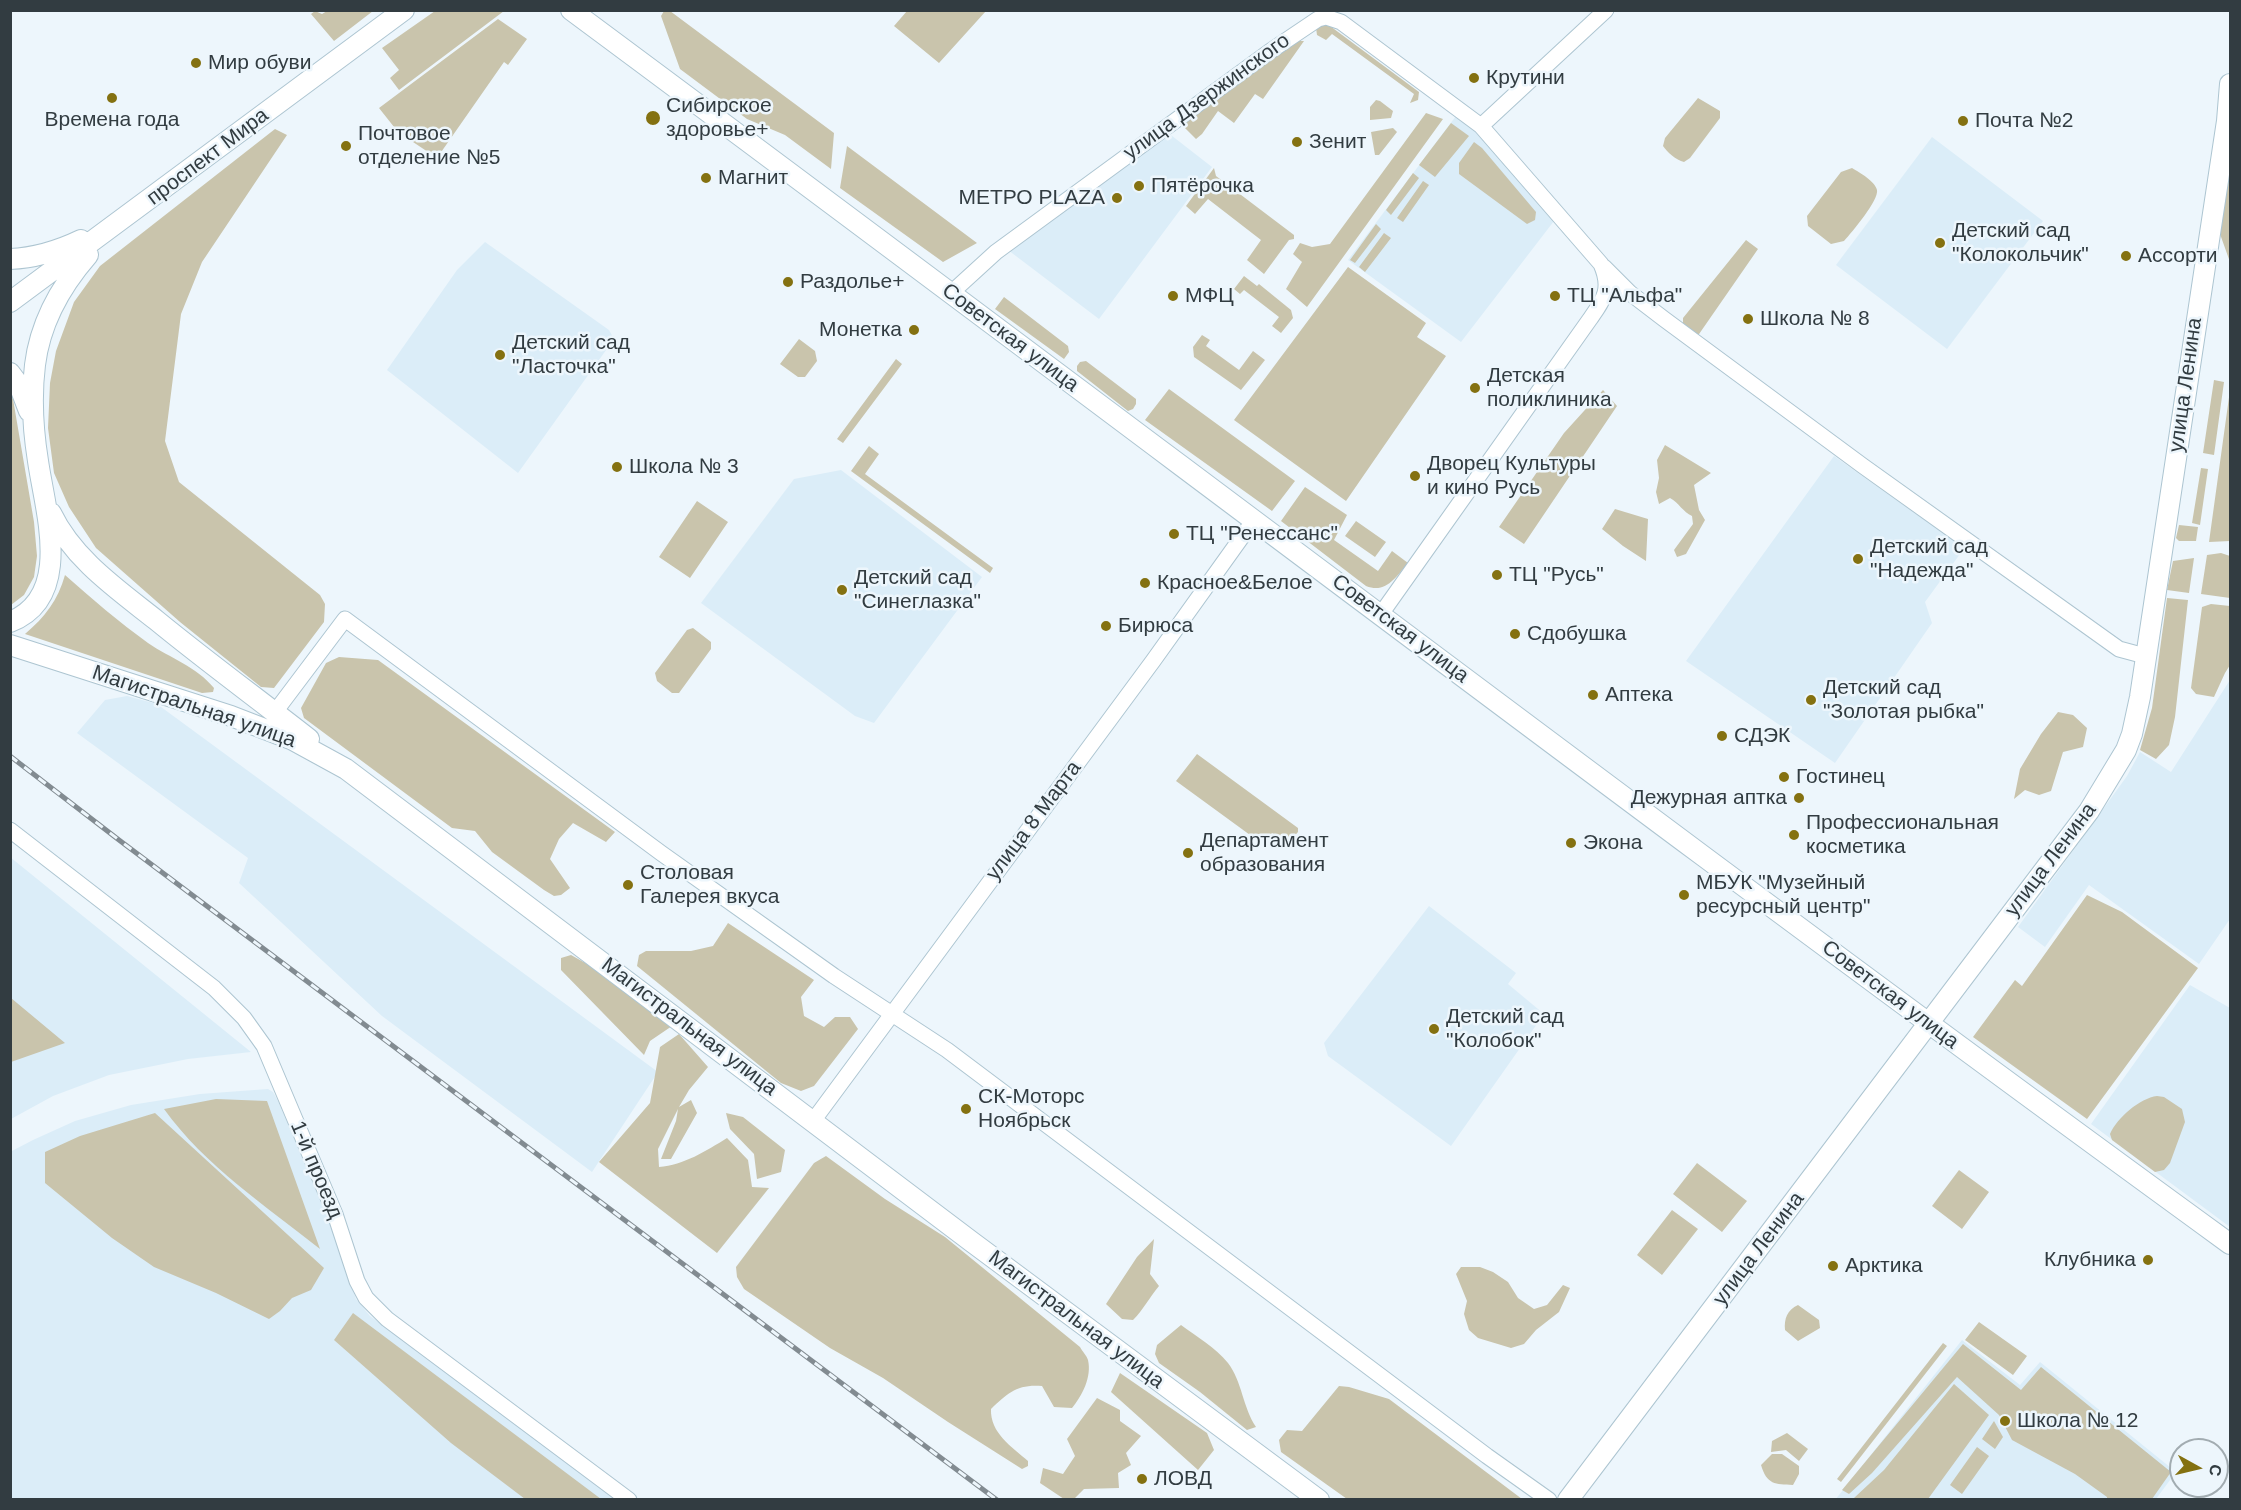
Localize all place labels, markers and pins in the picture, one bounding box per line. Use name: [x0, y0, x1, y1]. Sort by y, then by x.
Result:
place label: Мир обуви: [208, 50, 311, 76]
marker: Мир обуви: [189, 56, 203, 70]
place label: Крутини: [1486, 65, 1565, 91]
marker: Крутини: [1467, 71, 1481, 85]
marker: Времена года: [105, 91, 119, 105]
place label: Сибирское здоровье+: [666, 93, 772, 143]
place label: Времена года: [45, 107, 179, 133]
place label: Почта №2: [1975, 108, 2073, 134]
marker: Сибирское здоровье+: [644, 109, 662, 127]
marker: Почта №2: [1956, 114, 1970, 128]
place label: Почтовое отделение №5: [358, 121, 500, 171]
place label: Зенит: [1309, 129, 1366, 155]
marker: Зенит: [1290, 135, 1304, 149]
marker: Почтовое отделение №5: [339, 139, 353, 153]
place label: Магнит: [718, 165, 788, 191]
marker: Магнит: [699, 171, 713, 185]
place label: Пятёрочка: [1151, 173, 1254, 199]
marker: Пятёрочка: [1132, 179, 1146, 193]
place label: МЕТРО PLAZA: [958, 185, 1105, 211]
marker: МЕТРО PLAZA: [1110, 191, 1124, 205]
place label: Детский сад "Колокольчик": [1952, 218, 2089, 268]
marker: Детский сад "Колокольчик": [1933, 236, 1947, 250]
place label: Ассорти: [2138, 243, 2217, 269]
marker: Ассорти: [2119, 249, 2133, 263]
place label: Раздолье+: [800, 269, 905, 295]
marker: Раздолье+: [781, 275, 795, 289]
place label: МФЦ: [1185, 283, 1234, 309]
place label: ТЦ "Альфа": [1567, 283, 1682, 309]
marker: МФЦ: [1166, 289, 1180, 303]
marker: ТЦ "Альфа": [1548, 289, 1562, 303]
place label: Школа № 8: [1760, 306, 1870, 332]
marker: Школа № 8: [1741, 312, 1755, 326]
place label: Монетка: [819, 317, 902, 343]
marker: Монетка: [907, 323, 921, 337]
place label: Детский сад "Ласточка": [512, 330, 630, 380]
marker: Детский сад "Ласточка": [493, 348, 507, 362]
place label: Детская поликлиника: [1487, 363, 1612, 413]
marker: Детская поликлиника: [1468, 381, 1482, 395]
place label: Дворец Культуры и кино Русь: [1427, 451, 1596, 501]
place label: Школа № 3: [629, 454, 739, 480]
marker: Школа № 3: [610, 460, 624, 474]
marker: Дворец Культуры и кино Русь: [1408, 469, 1422, 483]
place label: ТЦ "Ренессанс": [1186, 521, 1338, 547]
marker: ТЦ "Ренессанс": [1167, 527, 1181, 541]
place label: Детский сад "Надежда": [1870, 534, 1988, 584]
marker: Детский сад "Надежда": [1851, 552, 1865, 566]
place label: ТЦ "Русь": [1509, 562, 1604, 588]
place label: Детский сад "Синеглазка": [854, 565, 981, 615]
marker: ТЦ "Русь": [1490, 568, 1504, 582]
place label: Красное&Белое: [1157, 570, 1313, 596]
marker: Красное&Белое: [1138, 576, 1152, 590]
marker: Детский сад "Синеглазка": [835, 583, 849, 597]
place label: Бирюса: [1118, 613, 1193, 639]
marker: Бирюса: [1099, 619, 1113, 633]
place label: Сдобушка: [1527, 621, 1626, 647]
marker: Сдобушка: [1508, 627, 1522, 641]
place label: Детский сад "Золотая рыбка": [1823, 675, 1984, 725]
place label: Аптека: [1605, 682, 1673, 708]
marker: Аптека: [1586, 688, 1600, 702]
marker: Детский сад "Золотая рыбка": [1804, 693, 1818, 707]
place label: СДЭК: [1734, 723, 1790, 749]
marker: СДЭК: [1715, 729, 1729, 743]
place label: Гостинец: [1796, 764, 1885, 790]
marker: Гостинец: [1777, 770, 1791, 784]
place label: Дежурная аптка: [1631, 785, 1787, 811]
marker: Дежурная аптка: [1792, 791, 1806, 805]
place label: Профессиональная косметика: [1806, 810, 1999, 860]
place label: Департамент образования: [1200, 828, 1329, 878]
marker: Профессиональная косметика: [1787, 828, 1801, 842]
place label: Экона: [1583, 830, 1642, 856]
marker: Экона: [1564, 836, 1578, 850]
marker: Департамент образования: [1181, 846, 1195, 860]
place label: Столовая Галерея вкуса: [640, 860, 779, 910]
place label: МБУК "Музейный ресурсный центр": [1696, 870, 1870, 920]
marker: Столовая Галерея вкуса: [621, 878, 635, 892]
marker: МБУК "Музейный ресурсный центр": [1677, 888, 1691, 902]
place label: Детский сад "Колобок": [1446, 1004, 1564, 1054]
marker: Детский сад "Колобок": [1427, 1022, 1441, 1036]
place label: СК-Моторс Ноябрьск: [978, 1084, 1085, 1134]
marker: СК-Моторс Ноябрьск: [959, 1102, 973, 1116]
place label: Клубника: [2044, 1247, 2136, 1273]
place label: Арктика: [1845, 1253, 1923, 1279]
marker: Клубника: [2141, 1253, 2155, 1267]
marker: Арктика: [1826, 1259, 1840, 1273]
place label: Школа № 12: [2017, 1408, 2138, 1434]
marker: Школа № 12: [1998, 1414, 2012, 1428]
place label: ЛОВД: [1154, 1466, 1212, 1492]
marker: ЛОВД: [1135, 1472, 1149, 1486]

